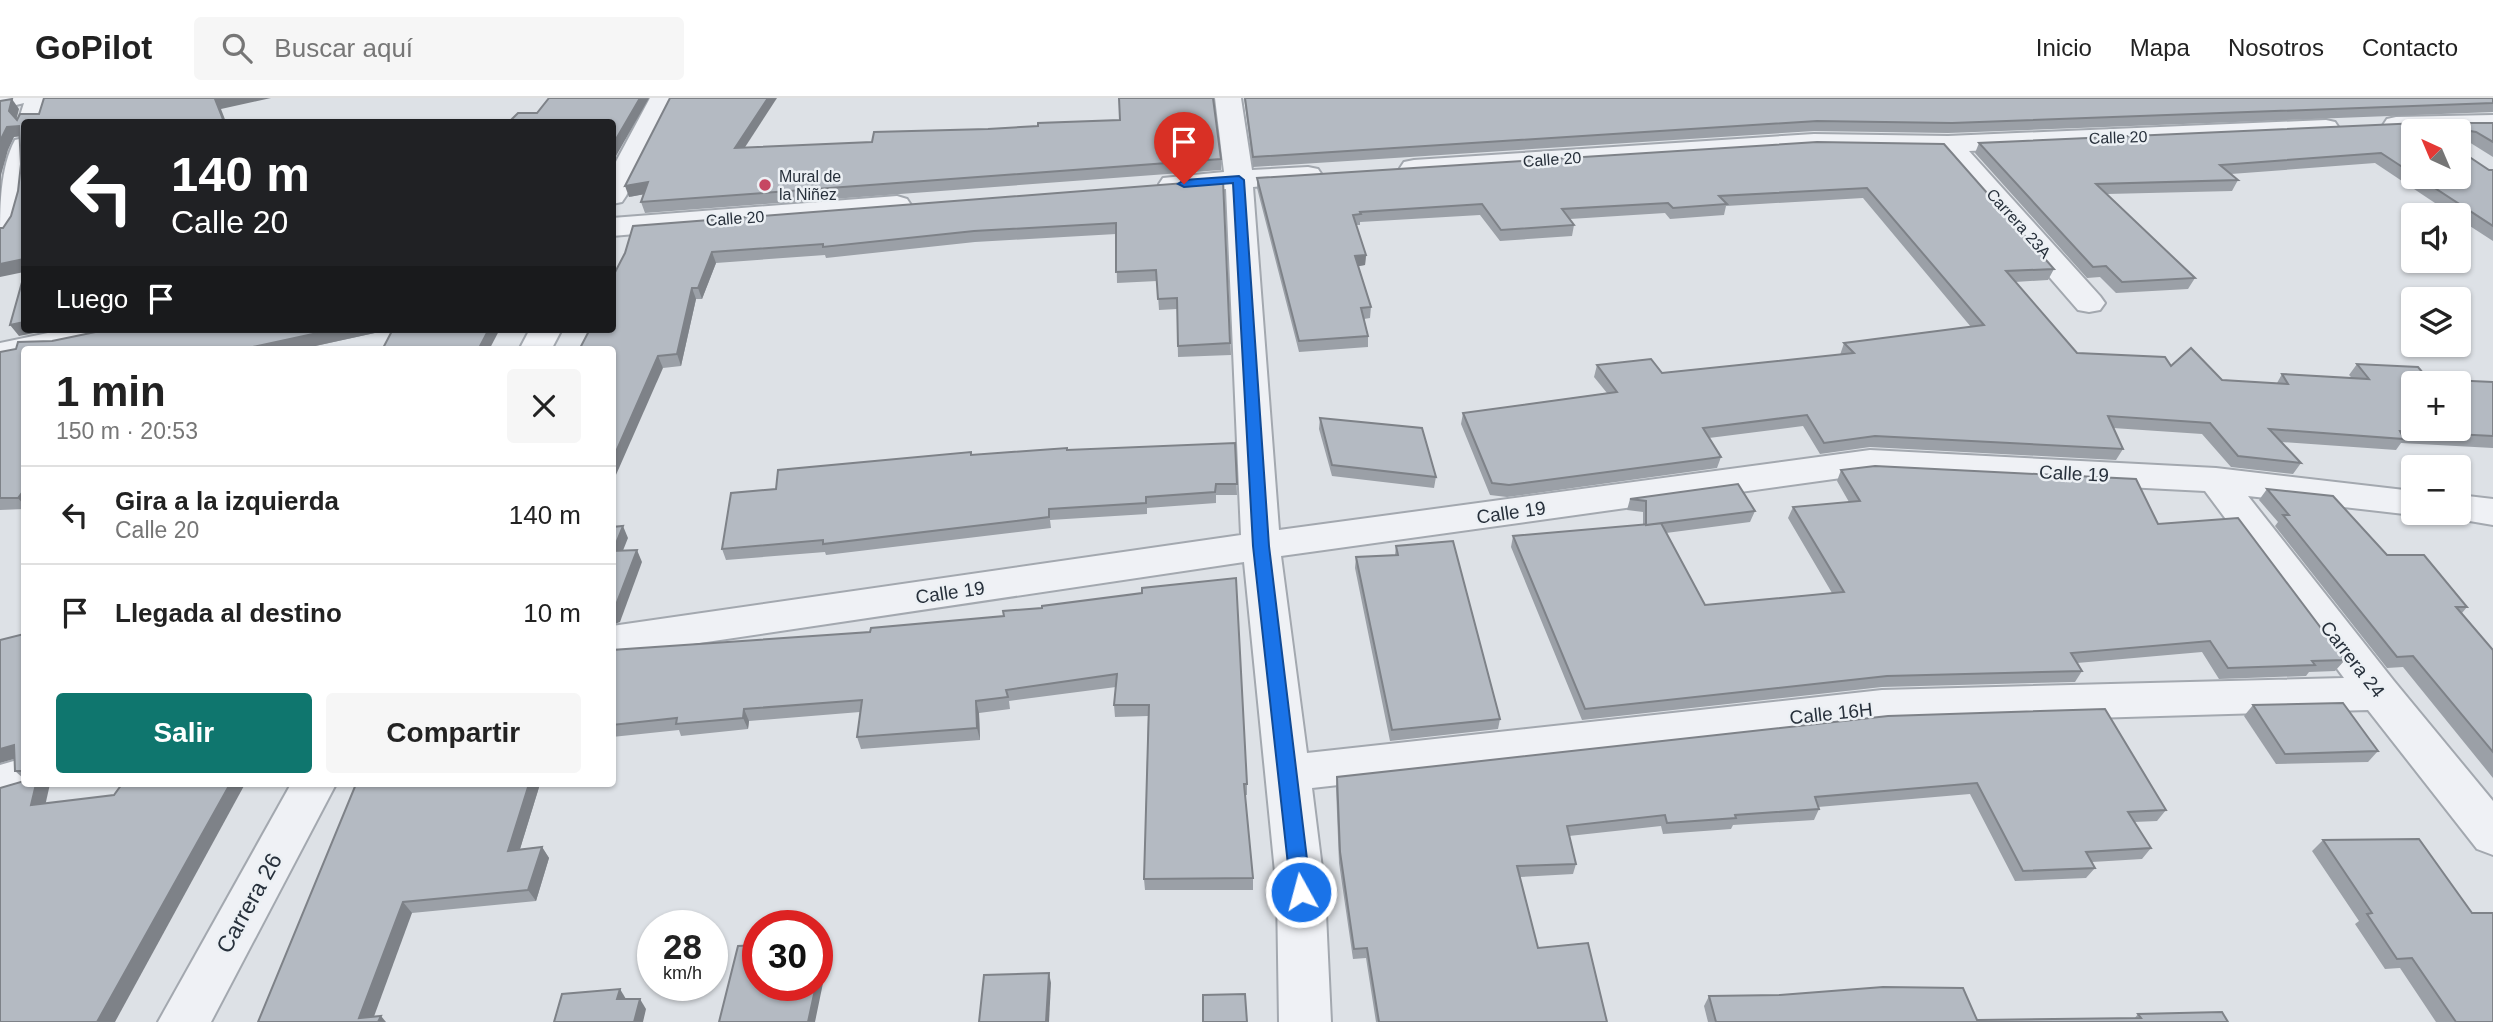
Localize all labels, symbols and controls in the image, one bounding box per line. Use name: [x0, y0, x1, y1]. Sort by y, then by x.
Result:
search box: [194, 17, 684, 80]
text: GoPilot: [35, 29, 152, 66]
icon: search: [218, 29, 256, 67]
text: Buscar aquí: [274, 33, 413, 63]
text: Inicio: [2036, 34, 2092, 61]
text: Mapa: [2130, 34, 2190, 61]
text: Nosotros: [2228, 34, 2324, 61]
text: Contacto: [2362, 34, 2458, 61]
pin: [1154, 112, 1214, 184]
north arrow: [2401, 119, 2471, 189]
map controls: [2401, 119, 2471, 525]
icon: arrive: [1165, 123, 1203, 161]
street label: Calle 20: [2088, 128, 2148, 147]
icon: left: [56, 147, 147, 238]
text: 140 m: [171, 147, 310, 201]
street label: Calle 20: [1522, 149, 1582, 170]
place label: Mural de la Niñez: [779, 168, 841, 203]
marker: Mural de la Niñez: [757, 177, 773, 193]
street label: Carrera 23A: [1983, 185, 2054, 262]
button: sound: [2401, 203, 2471, 273]
text: Calle 20: [171, 204, 288, 240]
street label: Calle 20: [705, 208, 765, 229]
icon: arrive: [142, 280, 180, 318]
text: Luego: [56, 284, 128, 314]
button: layers: [2401, 287, 2471, 357]
text: 1 min: [56, 368, 166, 415]
button: close: [507, 369, 581, 443]
button: +: [2401, 371, 2471, 441]
text: 150 m · 20:53: [56, 418, 198, 444]
button: −: [2401, 455, 2471, 525]
street label: Calle 19: [2039, 461, 2109, 486]
text: Gira a la izquierda: [115, 486, 339, 516]
icon: left: [56, 496, 94, 534]
street label: Calle 19: [1475, 497, 1547, 528]
text: 140 m: [509, 500, 581, 530]
text: Calle 20: [115, 517, 199, 543]
street label: Calle 19: [914, 577, 986, 608]
icon: arrive: [56, 594, 94, 632]
text: Llegada al destino: [115, 598, 342, 628]
text: 10 m: [523, 598, 581, 628]
street label: Carrera 24: [2316, 617, 2389, 702]
button: Salir: [56, 693, 312, 773]
button: Compartir: [326, 693, 581, 773]
street label: Calle 16H: [1788, 699, 1874, 728]
street label: Carrera 26: [211, 849, 287, 957]
position arrow: [1264, 855, 1338, 929]
speed limit sign: 30: [742, 910, 833, 1001]
text: 28: [663, 927, 702, 966]
text: km/h: [663, 963, 702, 983]

